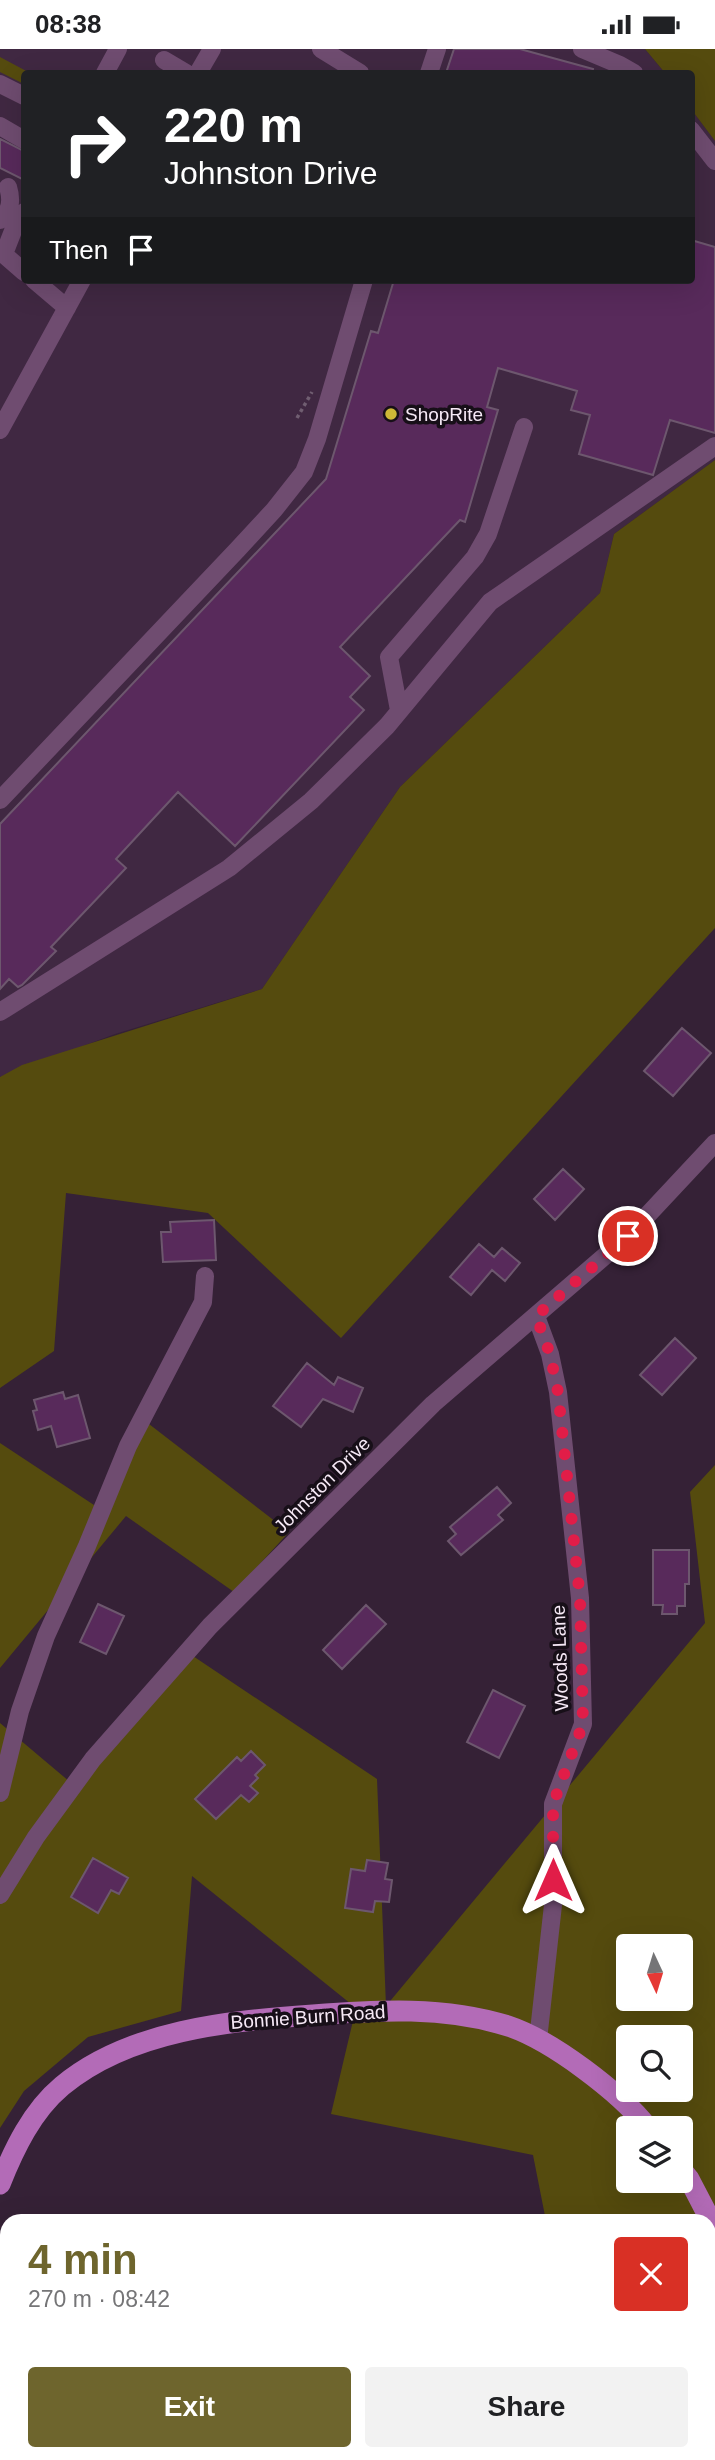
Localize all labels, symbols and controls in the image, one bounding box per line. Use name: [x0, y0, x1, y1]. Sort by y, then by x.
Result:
text: 08:38: [35, 9, 102, 39]
icon: right: [49, 98, 140, 189]
text: 220 m: [164, 98, 303, 152]
text: Johnston Drive: [164, 155, 377, 191]
icon: arrive: [122, 231, 160, 269]
text: Then: [49, 235, 108, 265]
place label: ShopRite: [405, 404, 483, 425]
marker: ShopRite: [383, 406, 399, 422]
pin: [598, 1206, 658, 1266]
icon: arrive: [609, 1217, 647, 1255]
street label: Johnston Drive: [270, 1433, 374, 1537]
street label: Woods Lane: [548, 1604, 572, 1712]
position arrow: [516, 1843, 590, 1917]
north arrow: [616, 1934, 693, 2011]
map controls: [616, 1934, 693, 2193]
street label: Bonnie Burn Road: [230, 2001, 386, 2033]
button: search: [616, 2025, 693, 2102]
button: layers: [616, 2116, 693, 2193]
text: 4 min: [28, 2236, 138, 2283]
button: close: [614, 2237, 688, 2311]
text: 270 m · 08:42: [28, 2286, 170, 2312]
button: Exit: [28, 2367, 351, 2447]
button: Share: [365, 2367, 688, 2447]

